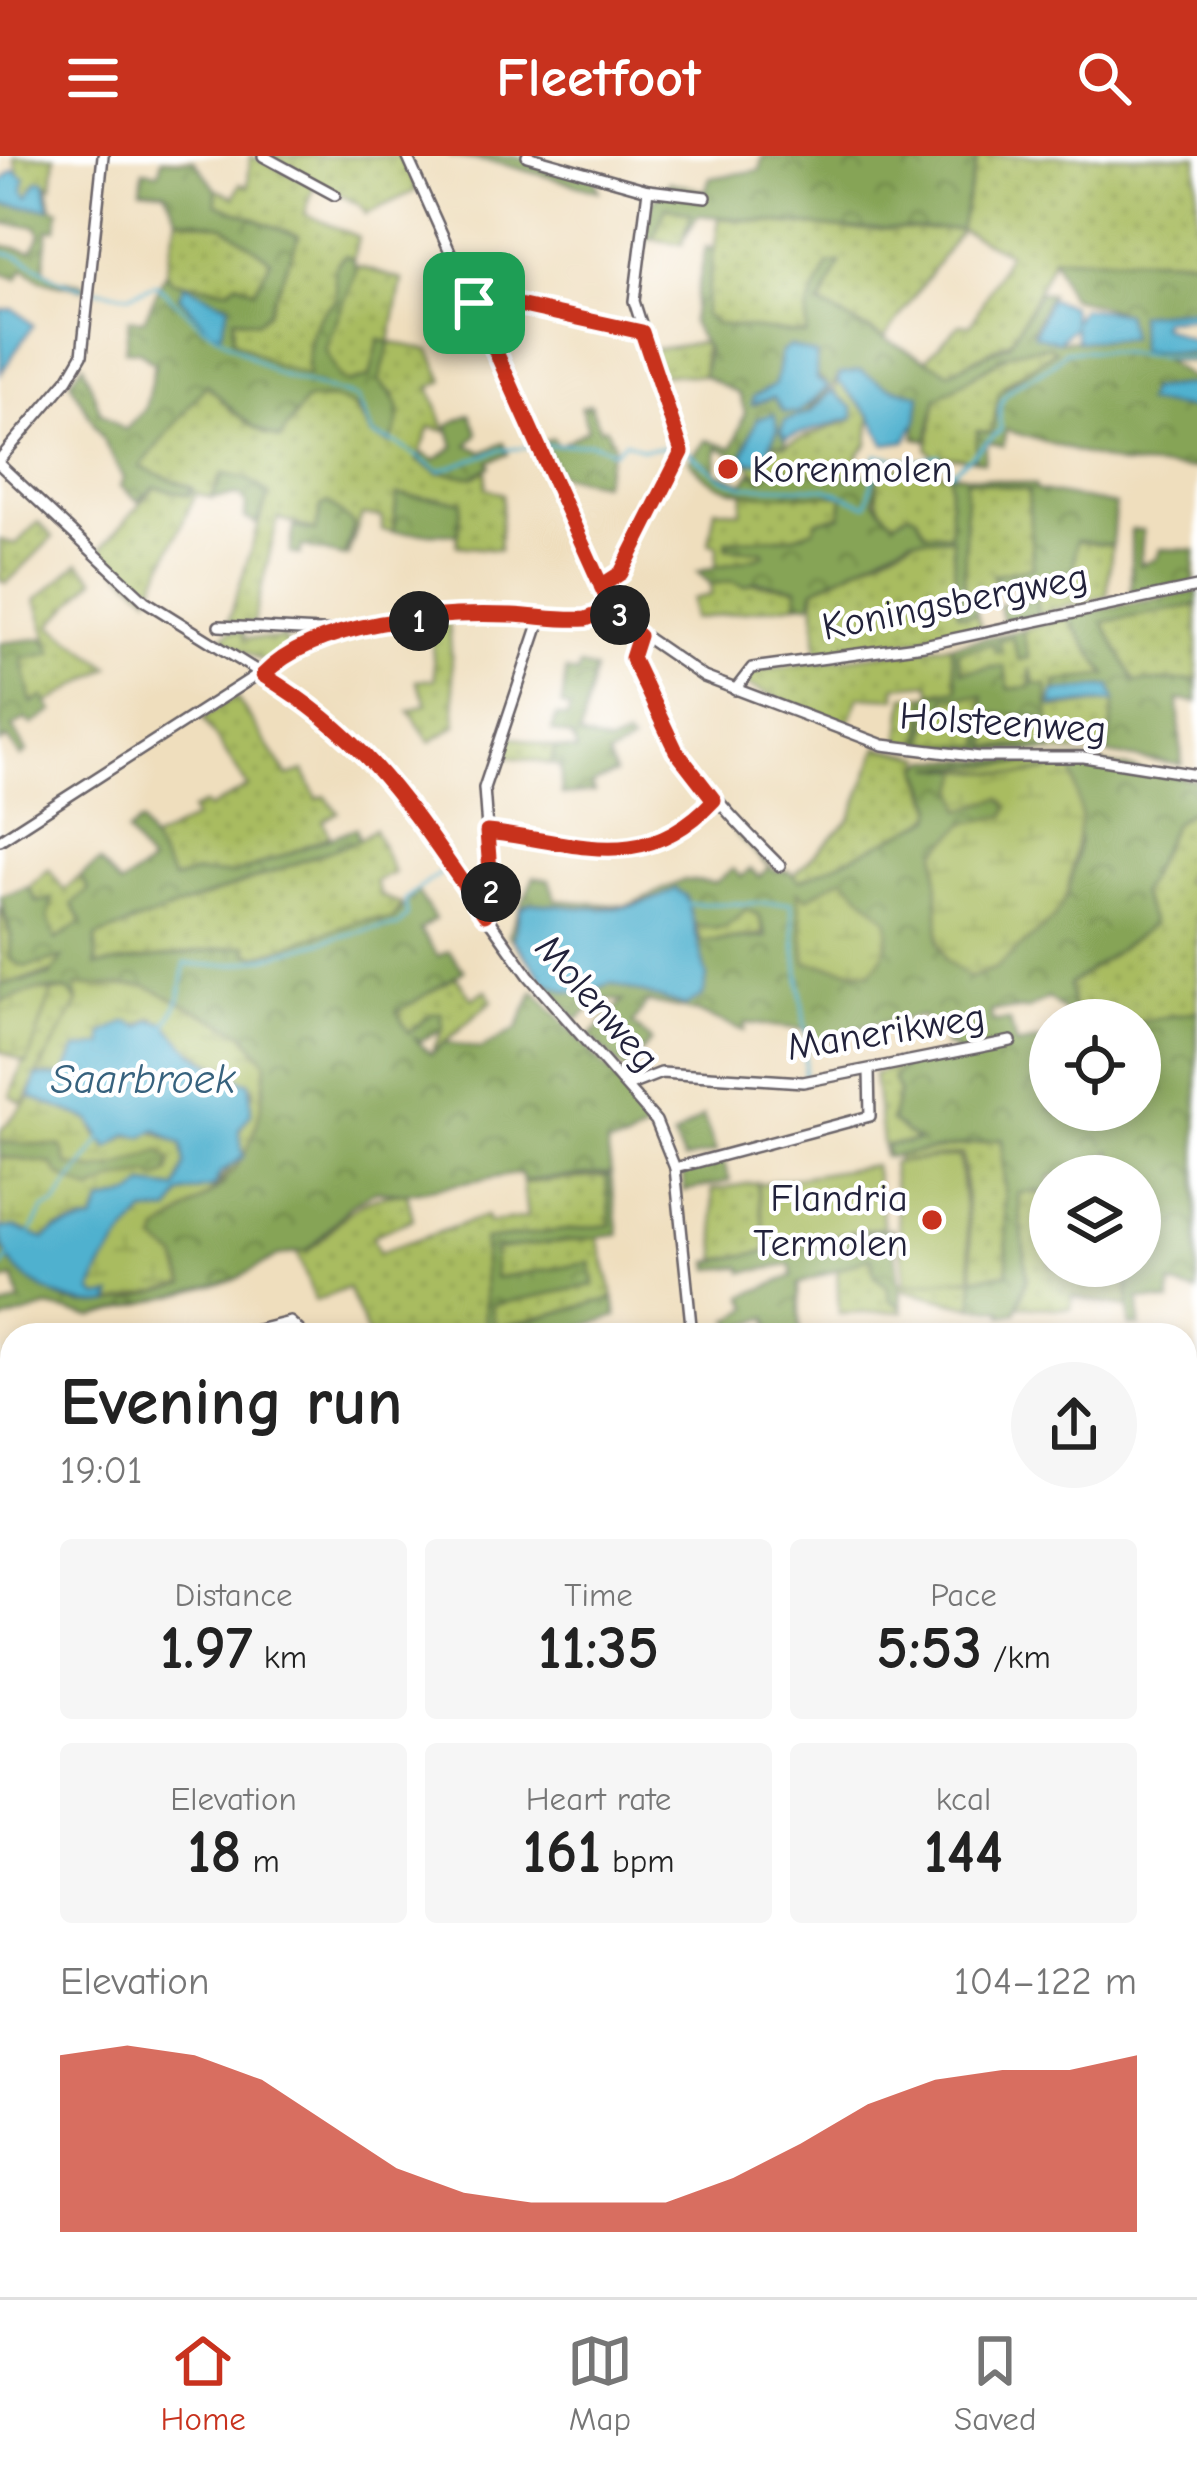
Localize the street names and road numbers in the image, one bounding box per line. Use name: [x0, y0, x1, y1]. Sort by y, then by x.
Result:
street label: Koningsbergweg: [818, 554, 1092, 650]
street label: Holsteenweg: [898, 693, 1108, 753]
street label: Molenweg: [526, 926, 668, 1080]
street label: Manerikweg: [784, 994, 988, 1070]

